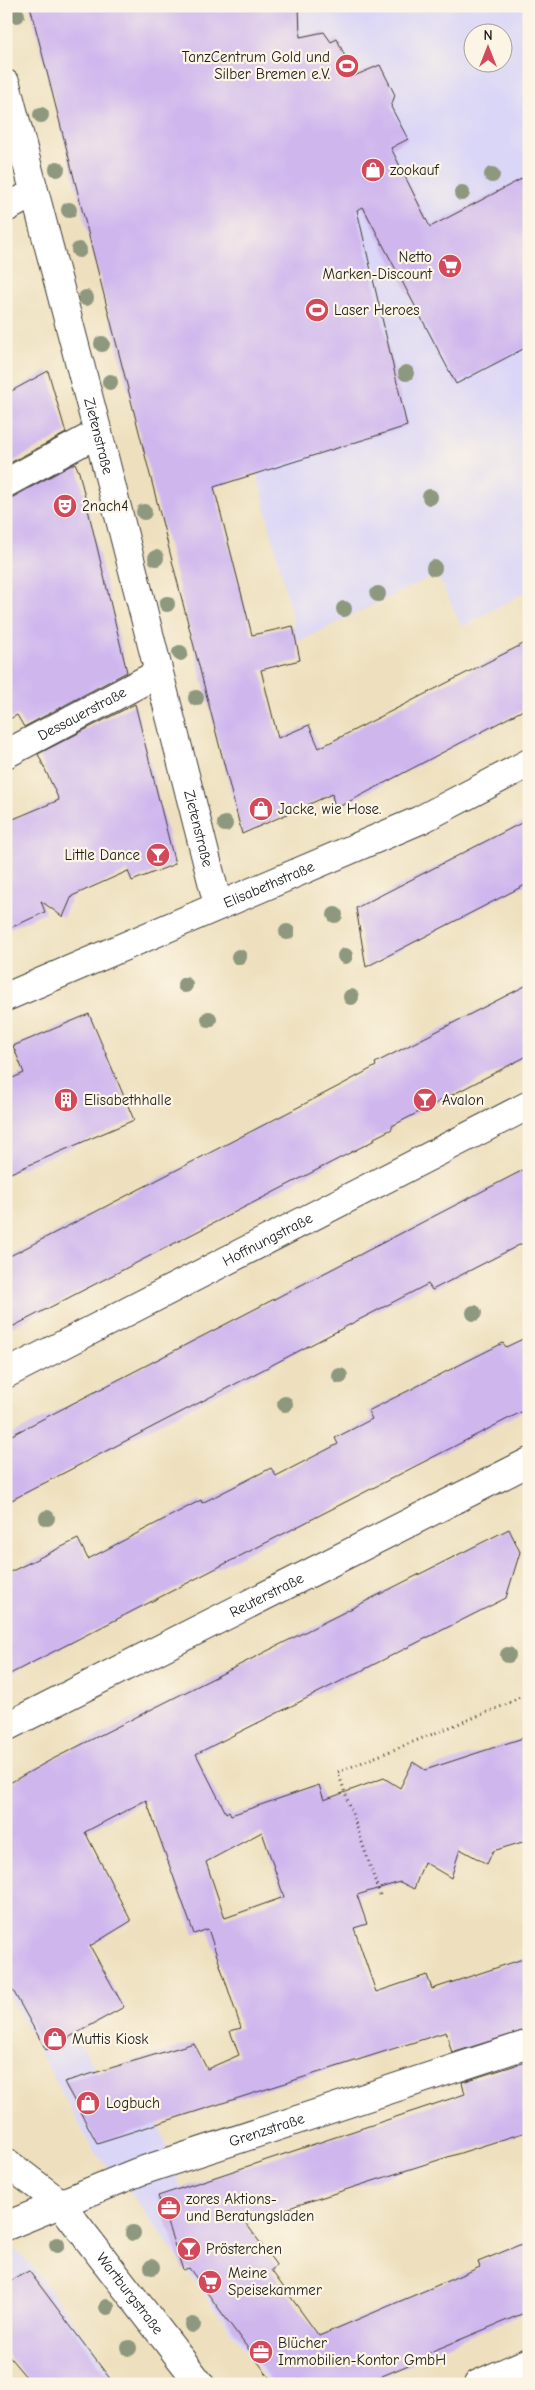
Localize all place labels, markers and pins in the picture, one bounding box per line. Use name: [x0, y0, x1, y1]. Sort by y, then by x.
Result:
place label: TanzCentrum Gold und Silber Bremen e.V.: [182, 48, 330, 83]
sports icon: TanzCentrum Gold und Silber Bremen e.V.: [334, 53, 360, 79]
shop icon: zookauf: [360, 157, 386, 183]
place label: zookauf: [390, 161, 439, 179]
place label: Netto Marken-Discount: [322, 248, 433, 283]
supermarket icon: Netto Marken-Discount: [437, 253, 463, 279]
sports icon: Laser Heroes: [304, 297, 330, 323]
place label: Laser Heroes: [334, 301, 419, 319]
theatre icon: 2nach4: [52, 493, 78, 519]
place label: 2nach4: [82, 497, 128, 515]
shop icon: Jacke, wie Hose.: [248, 796, 274, 822]
place label: Jacke, wie Hose.: [278, 800, 381, 818]
bar icon: Little Dance: [145, 842, 171, 868]
place label: Little Dance: [64, 846, 140, 864]
building icon: Elisabethhalle: [53, 1087, 79, 1113]
bar icon: Avalon: [412, 1087, 438, 1113]
place label: Elisabethhalle: [84, 1091, 172, 1109]
place label: Avalon: [442, 1091, 484, 1109]
shop icon: Muttis Kiosk: [42, 2026, 68, 2052]
place label: Muttis Kiosk: [72, 2030, 149, 2048]
shop icon: Logbuch: [75, 2090, 101, 2116]
place label: Logbuch: [106, 2094, 160, 2112]
place label: zores Aktions- und Beratungsladen: [186, 2190, 314, 2225]
office icon: zores Aktions- und Beratungsladen: [156, 2195, 182, 2221]
bar icon: Prösterchen: [176, 2236, 202, 2262]
place label: Prösterchen: [206, 2240, 282, 2258]
place label: Meine Speisekammer: [228, 2264, 322, 2299]
supermarket icon: Meine Speisekammer: [197, 2269, 223, 2295]
place label: Blücher Immobilien-Kontor GmbH: [278, 2334, 446, 2369]
office icon: Blücher Immobilien-Kontor GmbH: [248, 2339, 274, 2365]

